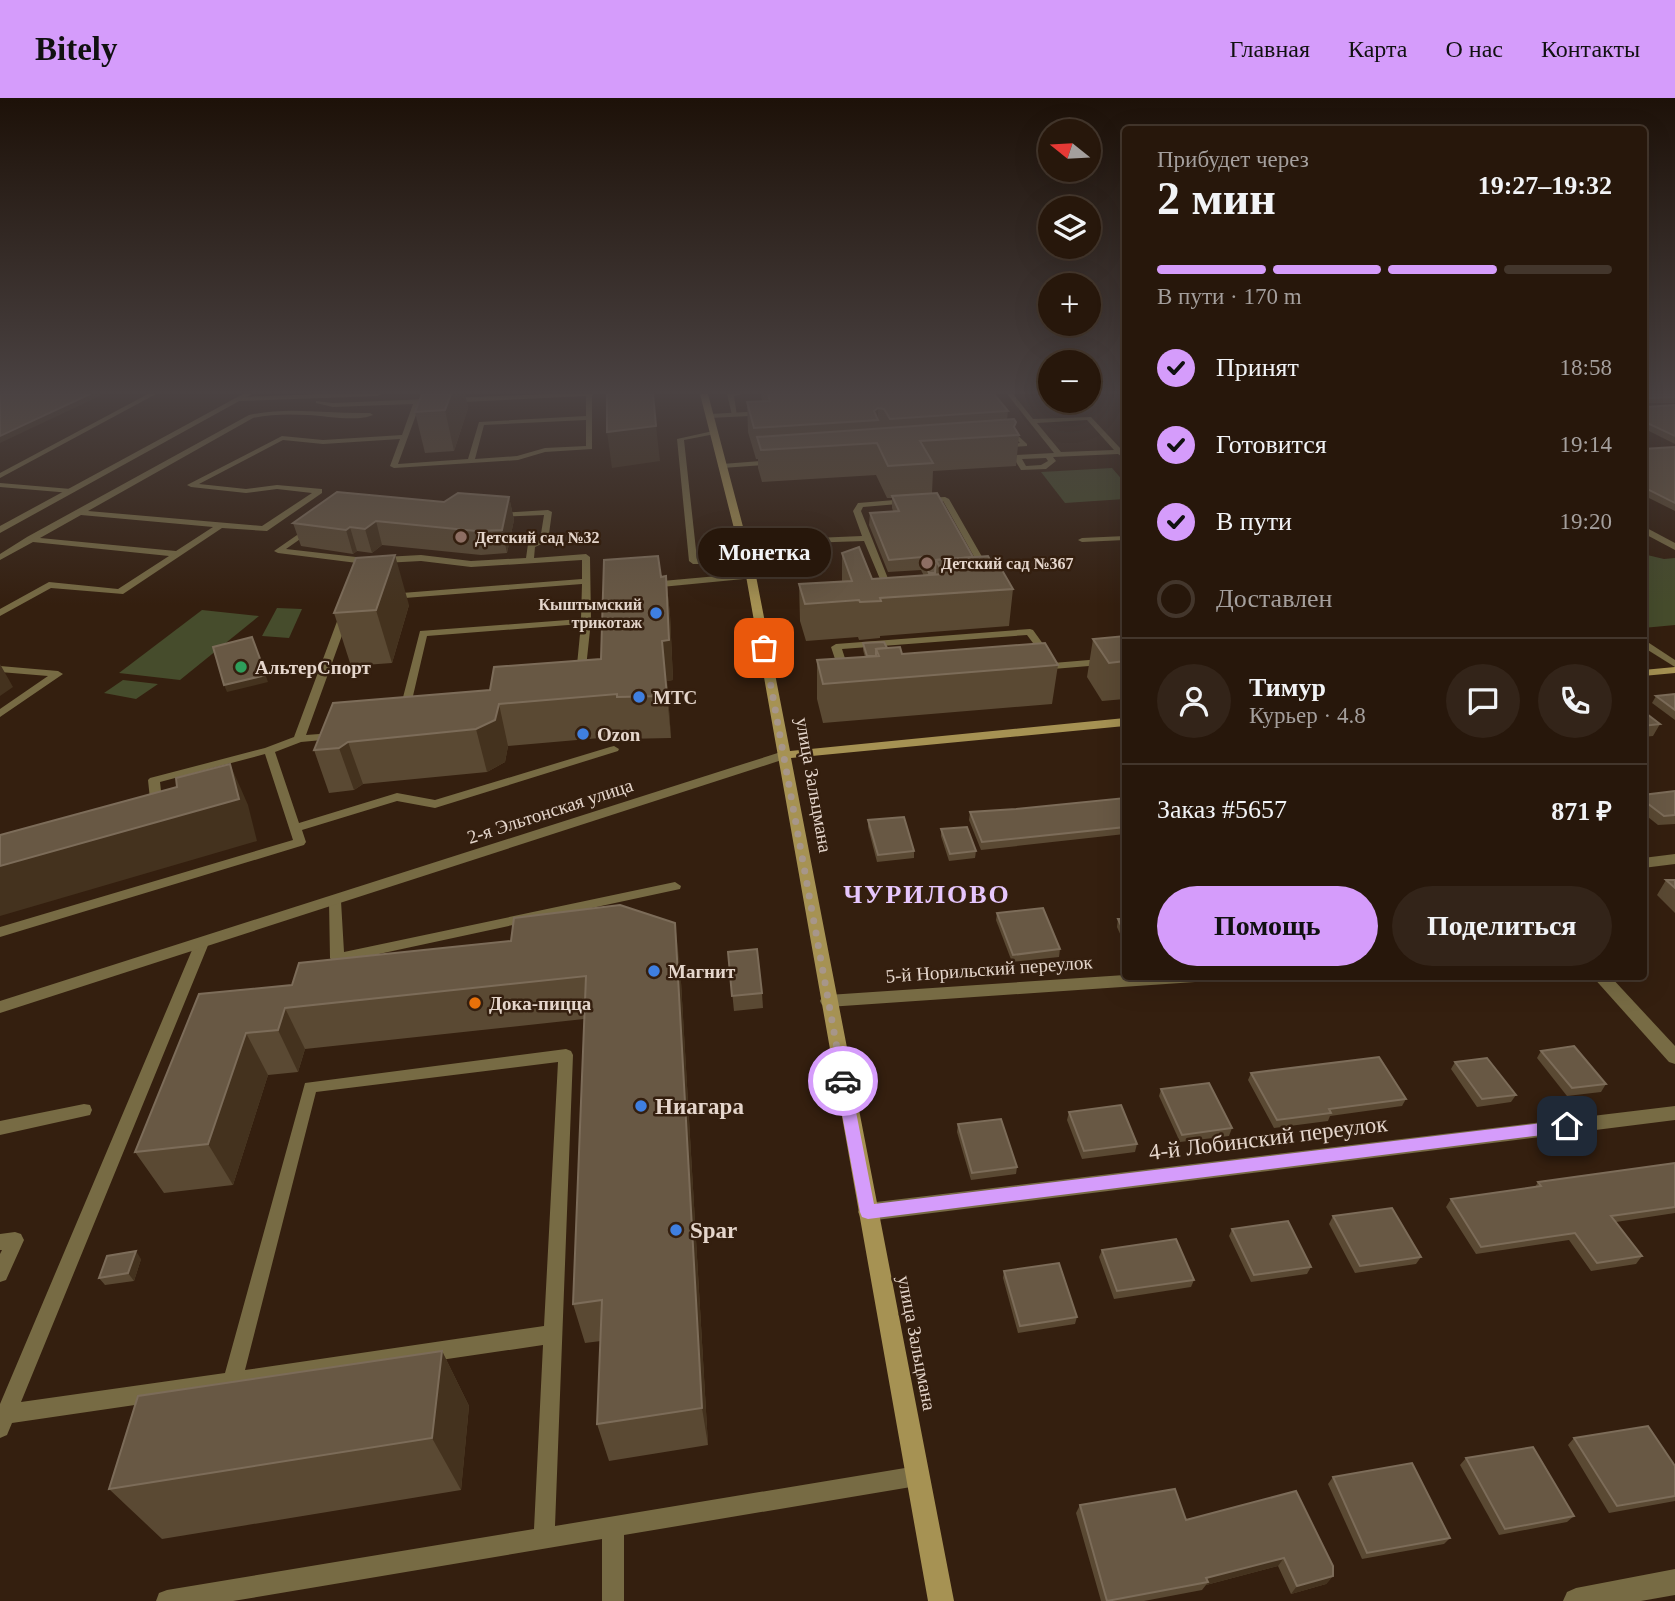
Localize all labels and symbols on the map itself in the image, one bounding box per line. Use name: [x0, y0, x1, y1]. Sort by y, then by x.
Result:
north arrow: [1038, 119, 1101, 182]
marker: Детский сад №32: [453, 529, 469, 545]
place label: Детский сад №32: [475, 529, 600, 547]
callout: Монетка: [698, 529, 830, 578]
marker: Детский сад №367: [919, 555, 935, 571]
place label: Детский сад №367: [941, 555, 1074, 573]
place label: Кыштымский трикотаж: [538, 596, 642, 632]
marker: Кыштымский трикотаж: [648, 605, 664, 621]
pin: [734, 618, 794, 678]
place label: АльтерСпорт: [255, 657, 372, 678]
marker: АльтерСпорт: [233, 659, 249, 675]
place label: МТС: [653, 687, 697, 708]
marker: МТС: [631, 689, 647, 705]
street label: улица Зальцмана: [792, 716, 836, 855]
place label: Ozon: [597, 724, 641, 745]
marker: Ozon: [575, 726, 591, 742]
street label: 2-я Эльтонская улица: [465, 774, 636, 848]
district label: ЧУРИЛОВО: [843, 880, 1011, 909]
street label: 5-й Норильский переулок: [885, 951, 1094, 987]
place label: Магнит: [668, 961, 736, 982]
marker: Магнит: [646, 963, 662, 979]
place label: Дока-пицца: [489, 993, 592, 1014]
marker: Дока-пицца: [467, 995, 483, 1011]
courier: [808, 1046, 878, 1116]
place label: Ниагара: [655, 1094, 744, 1119]
pin: [1537, 1096, 1597, 1156]
marker: Ниагара: [633, 1098, 649, 1114]
street label: 4-й Лобинский переулок: [1147, 1111, 1390, 1165]
place label: Spar: [690, 1218, 737, 1243]
marker: Spar: [668, 1222, 684, 1238]
street label: улица Зальцмана: [894, 1274, 940, 1413]

